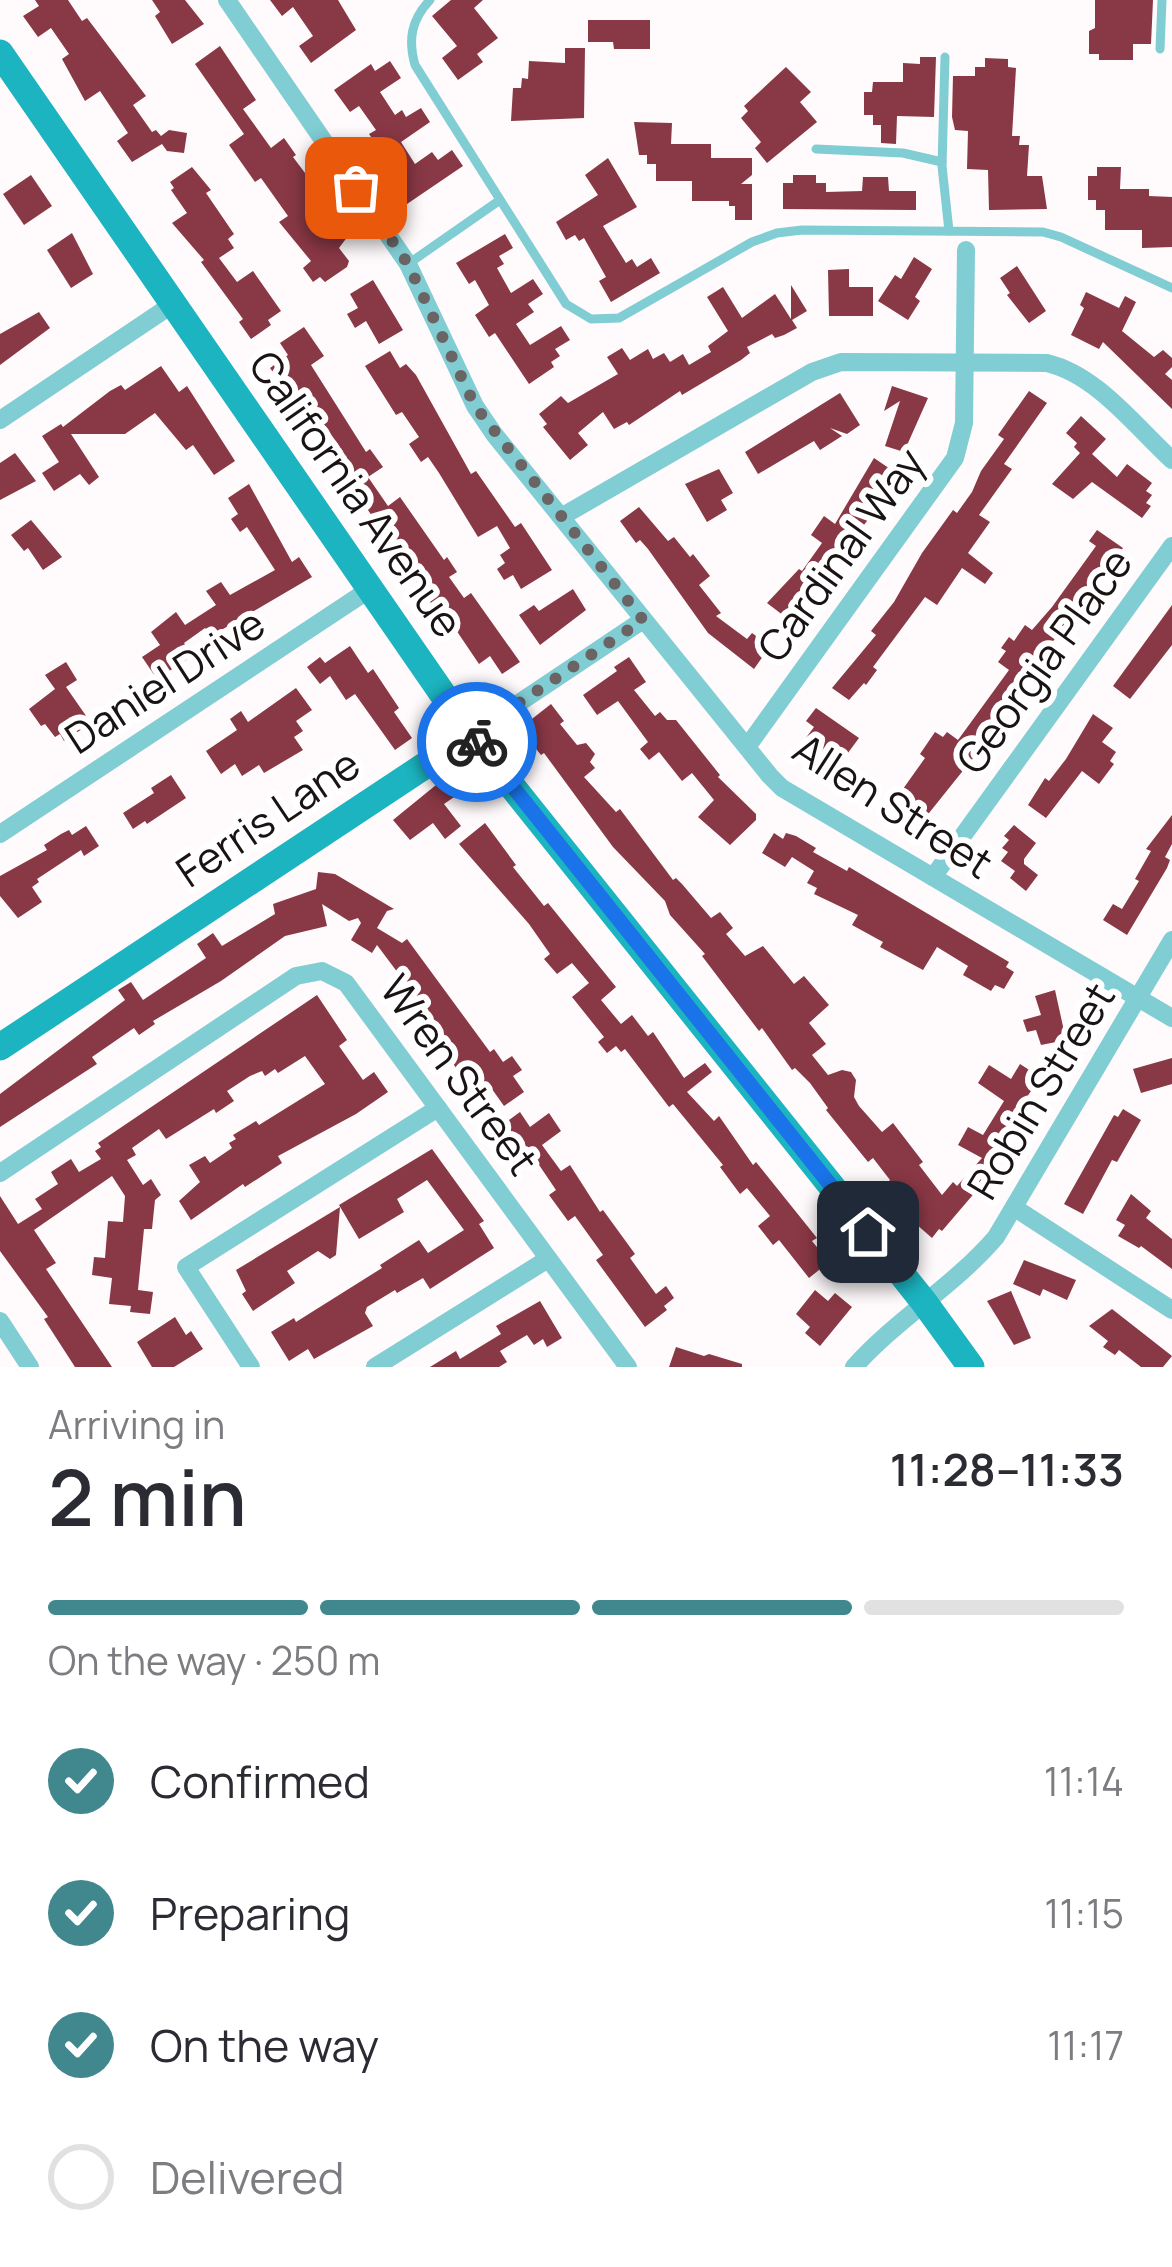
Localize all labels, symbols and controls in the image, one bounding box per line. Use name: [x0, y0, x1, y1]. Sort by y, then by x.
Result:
pin: [305, 137, 407, 239]
icon: bag: [323, 155, 389, 221]
street label: California Avenue: [236, 339, 477, 648]
street label: Cardinal Way: [743, 436, 937, 673]
street label: Georgia Place: [942, 536, 1145, 785]
street label: Daniel Drive: [53, 594, 276, 766]
courier: [417, 682, 537, 802]
icon: bike: [444, 709, 510, 775]
street label: Allen Street: [783, 719, 1004, 891]
street label: Ferris Lane: [164, 734, 371, 900]
street label: Wren Street: [367, 962, 552, 1186]
street label: Robin Street: [953, 972, 1128, 1209]
pin: [817, 1181, 919, 1283]
icon: home: [835, 1199, 901, 1265]
text: Arriving in: [48, 1397, 225, 1451]
text: 11:28–11:33: [890, 1438, 1124, 1500]
text: 2 min: [48, 1443, 247, 1549]
text: On the way · 250 m: [48, 1633, 380, 1687]
icon: check: [48, 1748, 114, 1814]
text: Confirmed: [150, 1750, 370, 1812]
text: 11:14: [1044, 1754, 1124, 1808]
icon: check: [48, 1880, 114, 1946]
text: Preparing: [150, 1882, 350, 1944]
text: 11:15: [1044, 1886, 1124, 1940]
icon: check: [48, 2012, 114, 2078]
text: On the way: [150, 2014, 379, 2076]
text: 11:17: [1047, 2018, 1124, 2072]
text: Delivered: [150, 2146, 345, 2208]

